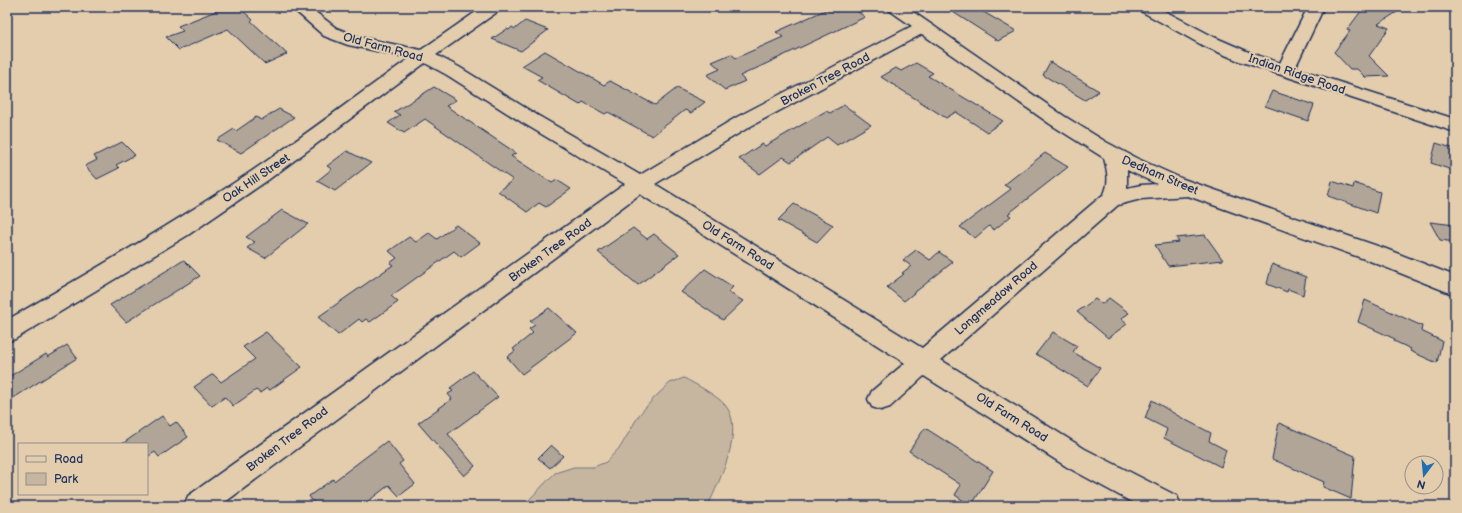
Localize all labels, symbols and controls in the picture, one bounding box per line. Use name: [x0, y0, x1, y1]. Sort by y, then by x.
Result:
street label: Old Farm Road: [341, 30, 425, 65]
street label: Broken Tree Road: [778, 50, 872, 109]
street label: Indian Ridge Road: [1246, 51, 1347, 98]
street label: Oak Hill Street: [220, 150, 293, 206]
street label: Dedham Street: [1119, 153, 1201, 198]
street label: Broken Tree Road: [506, 215, 595, 285]
street label: Old Farm Road: [699, 217, 777, 274]
street label: Longmeadow Road: [952, 258, 1041, 338]
street label: Old Farm Road: [973, 389, 1051, 446]
street label: Broken Tree Road: [243, 404, 331, 475]
legend: [18, 443, 148, 495]
text: Road: [54, 452, 83, 467]
north arrow: [1404, 455, 1444, 495]
text: Park: [54, 472, 78, 487]
text: N: [1416, 477, 1427, 492]

